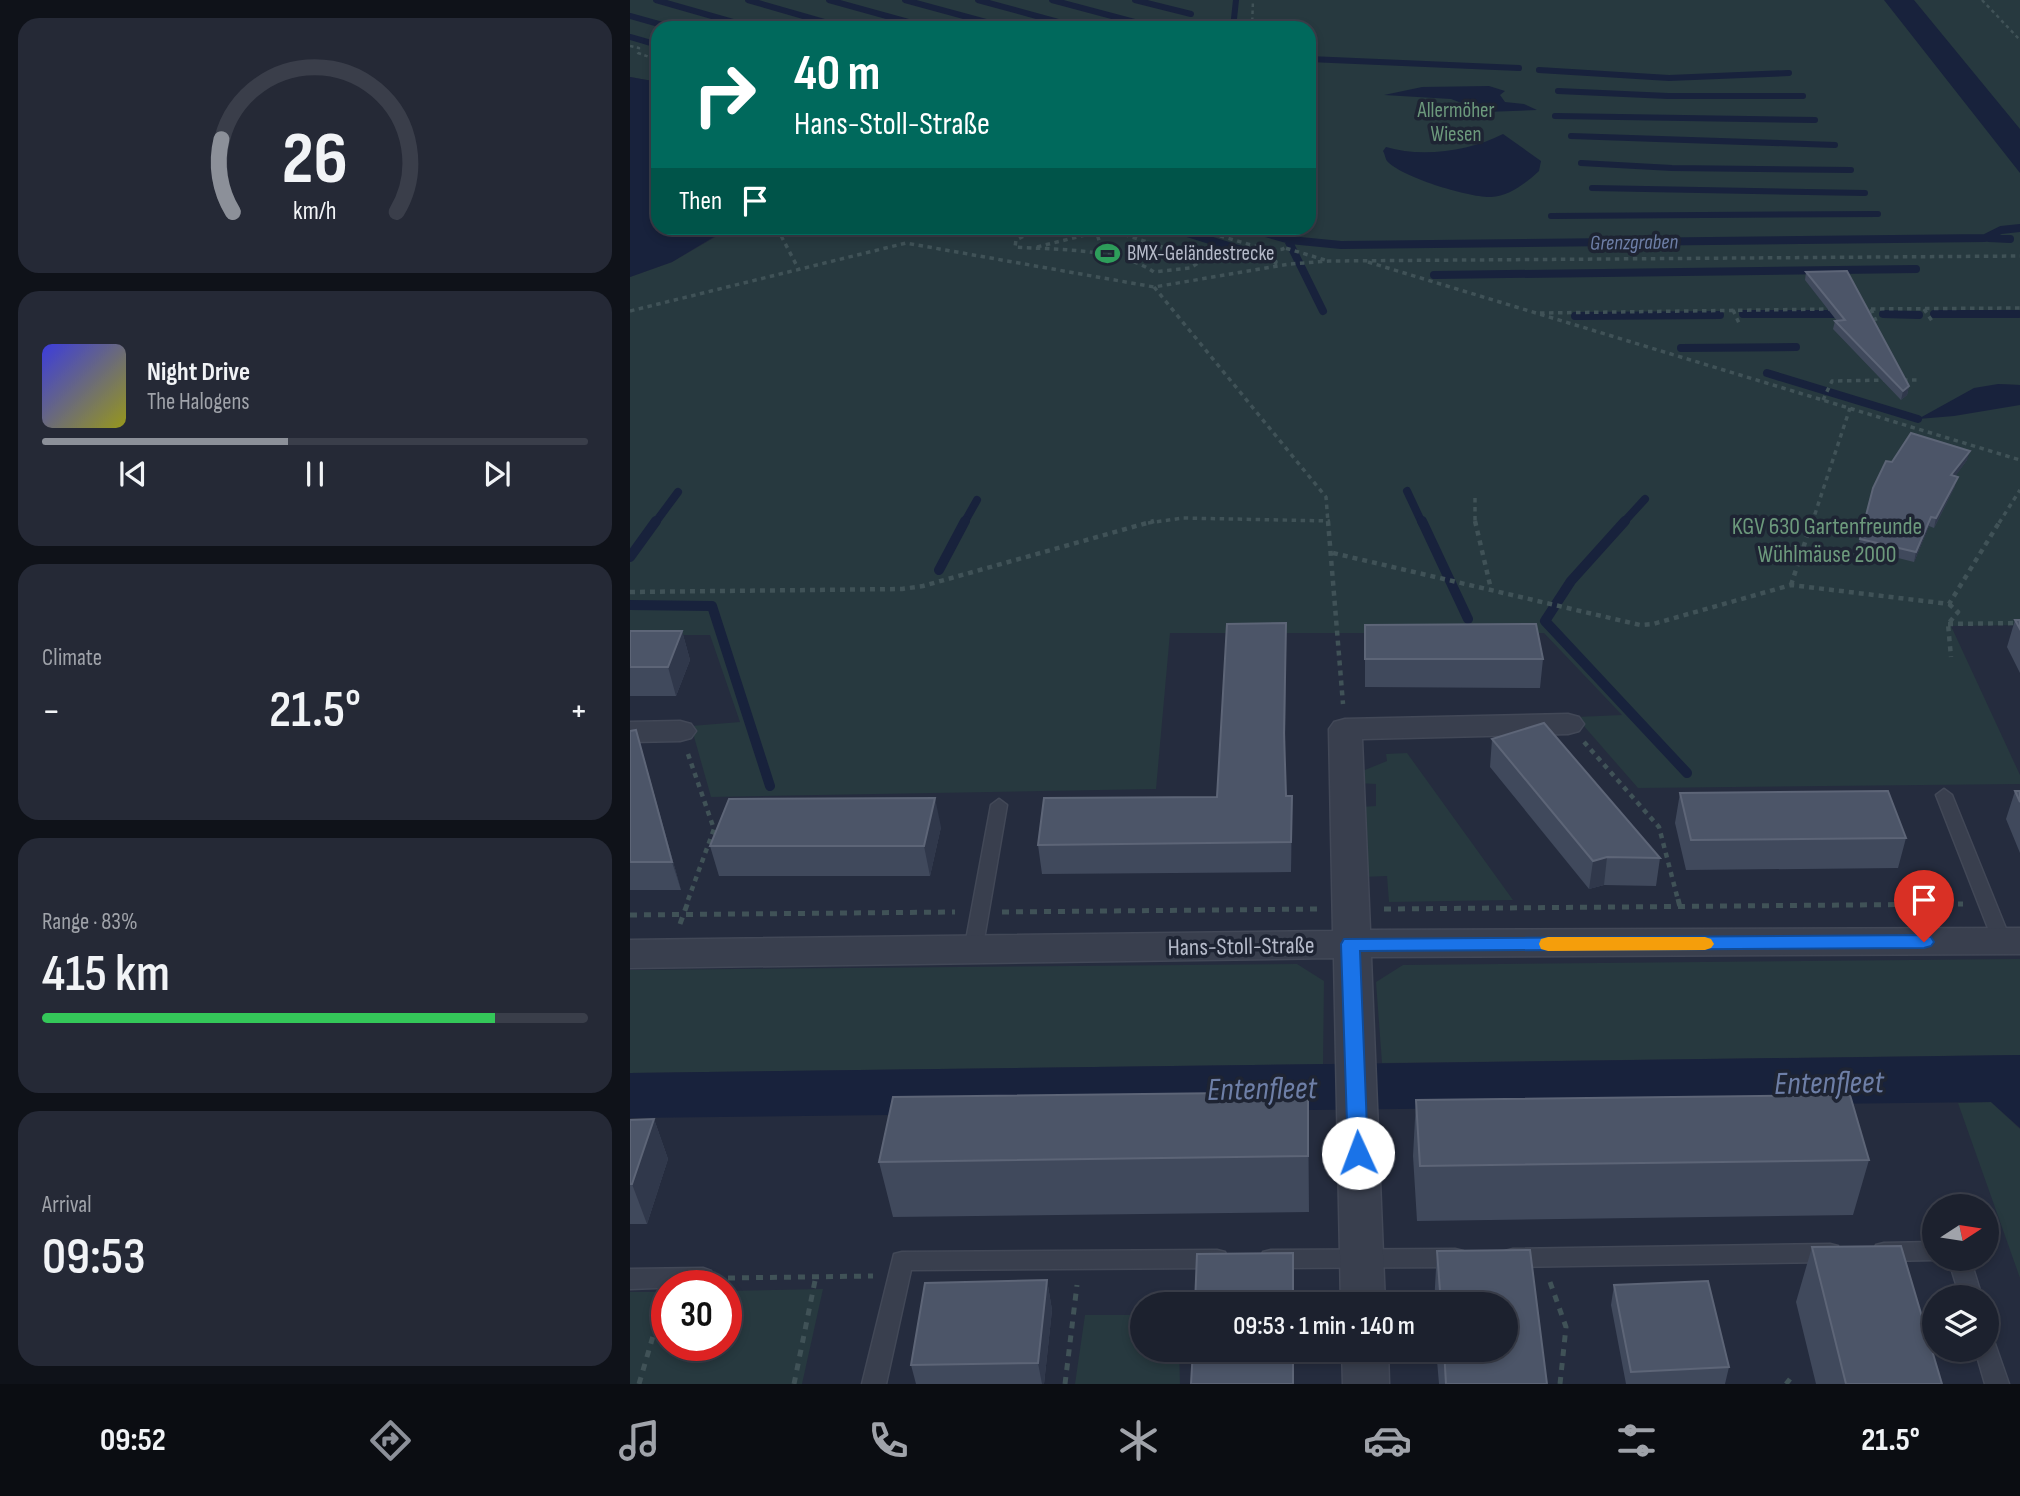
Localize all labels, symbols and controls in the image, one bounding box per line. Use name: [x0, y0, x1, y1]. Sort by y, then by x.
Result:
text: 40 m: [794, 45, 880, 104]
icon: right: [679, 49, 770, 140]
park label: Allermöher Wiesen: [1416, 98, 1495, 147]
text: Hans-Stoll-Straße: [794, 105, 990, 144]
text: 26: [282, 116, 348, 204]
icon: arrive: [736, 182, 774, 220]
text: Then: [679, 186, 722, 217]
text: km/h: [293, 195, 337, 226]
water label: Grenzgraben: [1590, 229, 1678, 256]
sports icon: BMX-Geländestrecke: [1093, 239, 1121, 267]
place label: BMX-Geländestrecke: [1127, 241, 1275, 266]
text: Night Drive: [147, 357, 250, 388]
text: The Halogens: [147, 388, 250, 416]
icon: previous: [114, 455, 152, 493]
icon: pause: [296, 455, 334, 493]
icon: next: [478, 455, 516, 493]
park label: KGV 630 Gartenfreunde Wühlmäuse 2000: [1732, 512, 1922, 569]
text: Climate: [42, 644, 102, 672]
text: 21.5°: [269, 679, 361, 742]
text: −: [42, 689, 61, 734]
text: +: [569, 689, 588, 734]
pin: [1894, 870, 1954, 942]
icon: arrive: [1905, 881, 1943, 919]
text: Range · 83%: [42, 908, 138, 936]
street label: Hans-Stoll-Straße: [1167, 931, 1315, 962]
text: 415 km: [42, 943, 170, 1006]
water label: Entenfleet: [1774, 1063, 1886, 1104]
water label: Entenfleet: [1207, 1069, 1319, 1110]
position arrow: [1321, 1116, 1395, 1190]
text: Arrival: [42, 1191, 91, 1219]
north arrow: [1922, 1194, 1998, 1270]
map controls: [1922, 1194, 1999, 1362]
text: 09:53: [42, 1226, 146, 1289]
speed limit sign: 30: [651, 1270, 742, 1361]
button: layers: [1922, 1285, 1999, 1362]
text: 09:53 · 1 min · 140 m: [1233, 1311, 1415, 1342]
icon: directions: [366, 1416, 415, 1465]
icon: music: [615, 1416, 664, 1465]
icon: phone: [864, 1416, 913, 1465]
icon: climate: [1114, 1416, 1163, 1465]
icon: car: [1363, 1416, 1412, 1465]
icon: filters: [1612, 1416, 1661, 1465]
text: 09:52: [100, 1421, 166, 1460]
text: 21.5°: [1861, 1421, 1920, 1460]

